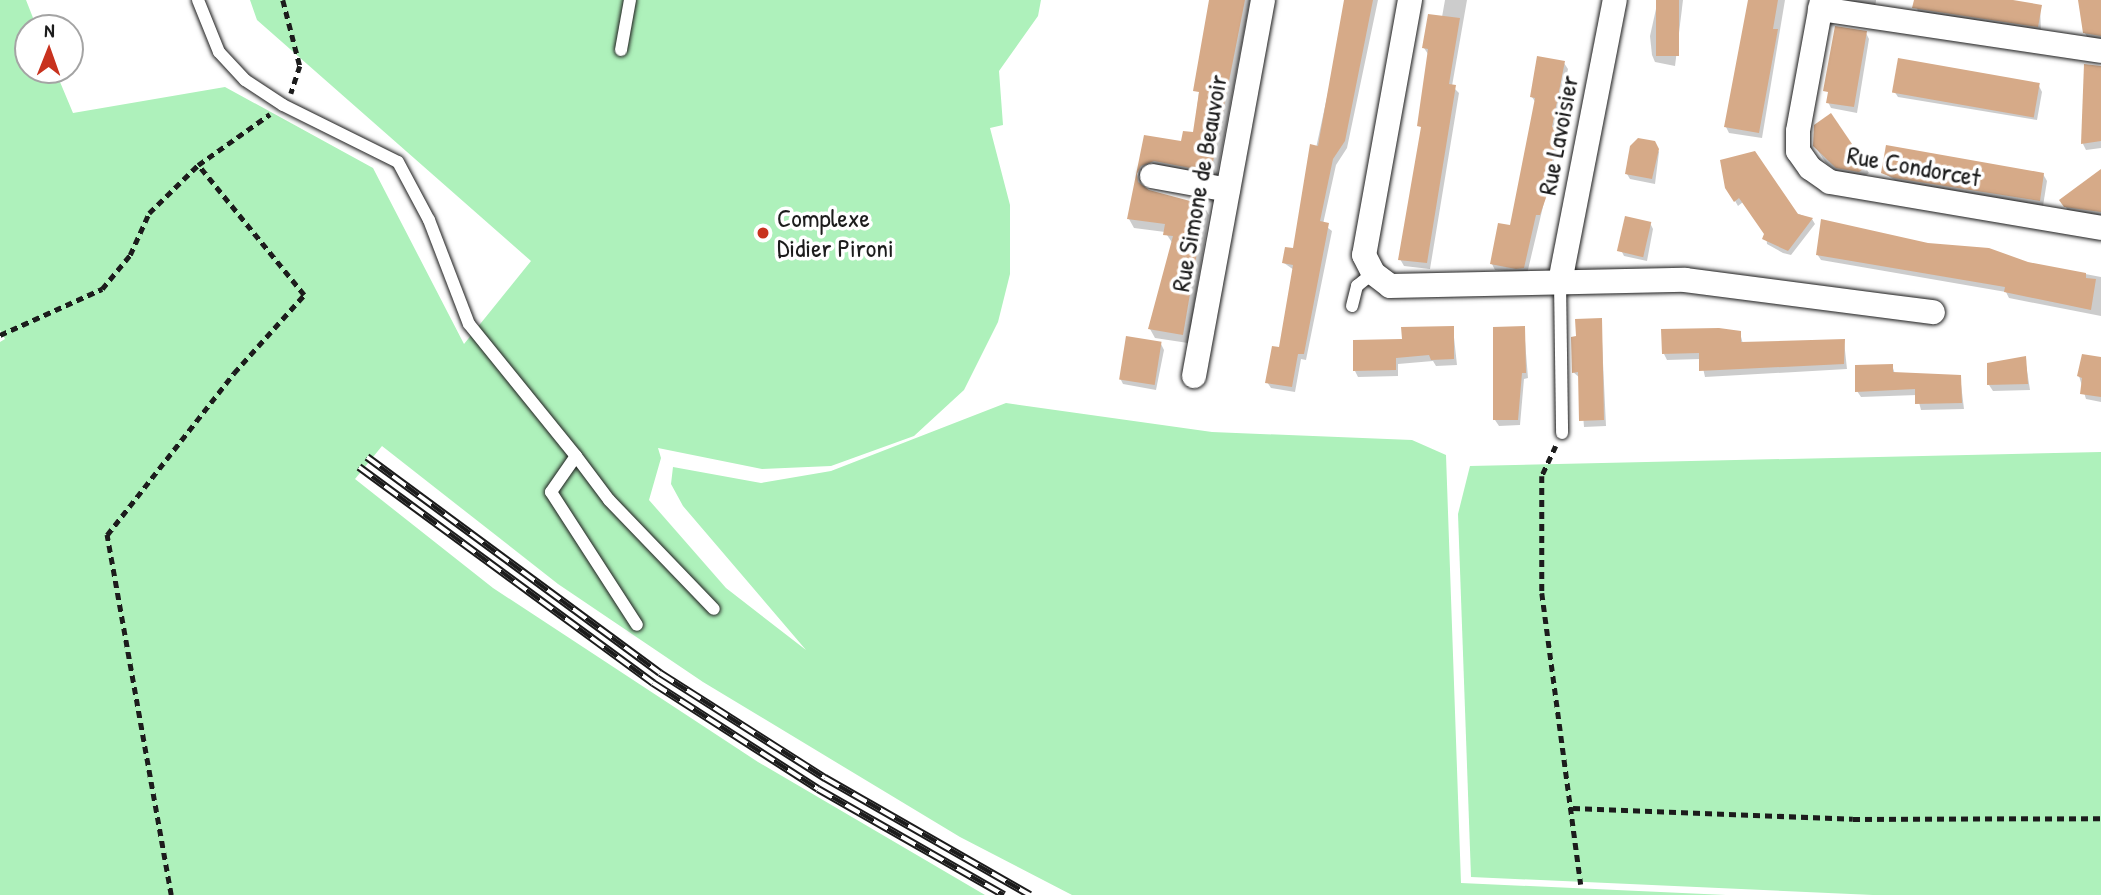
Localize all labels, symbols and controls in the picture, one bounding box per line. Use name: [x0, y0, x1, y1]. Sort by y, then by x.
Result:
north arrow: [14, 14, 84, 84]
text: N: [44, 17, 55, 43]
street label: Rue Simone de Beauvoir: [1165, 72, 1233, 294]
street label: Rue Lavoisier: [1531, 72, 1585, 198]
street label: Rue Condorcet: [1845, 139, 1983, 193]
place label: Complexe Didier Pironi: [777, 202, 894, 264]
marker: Complexe Didier Pironi: [755, 225, 771, 241]

